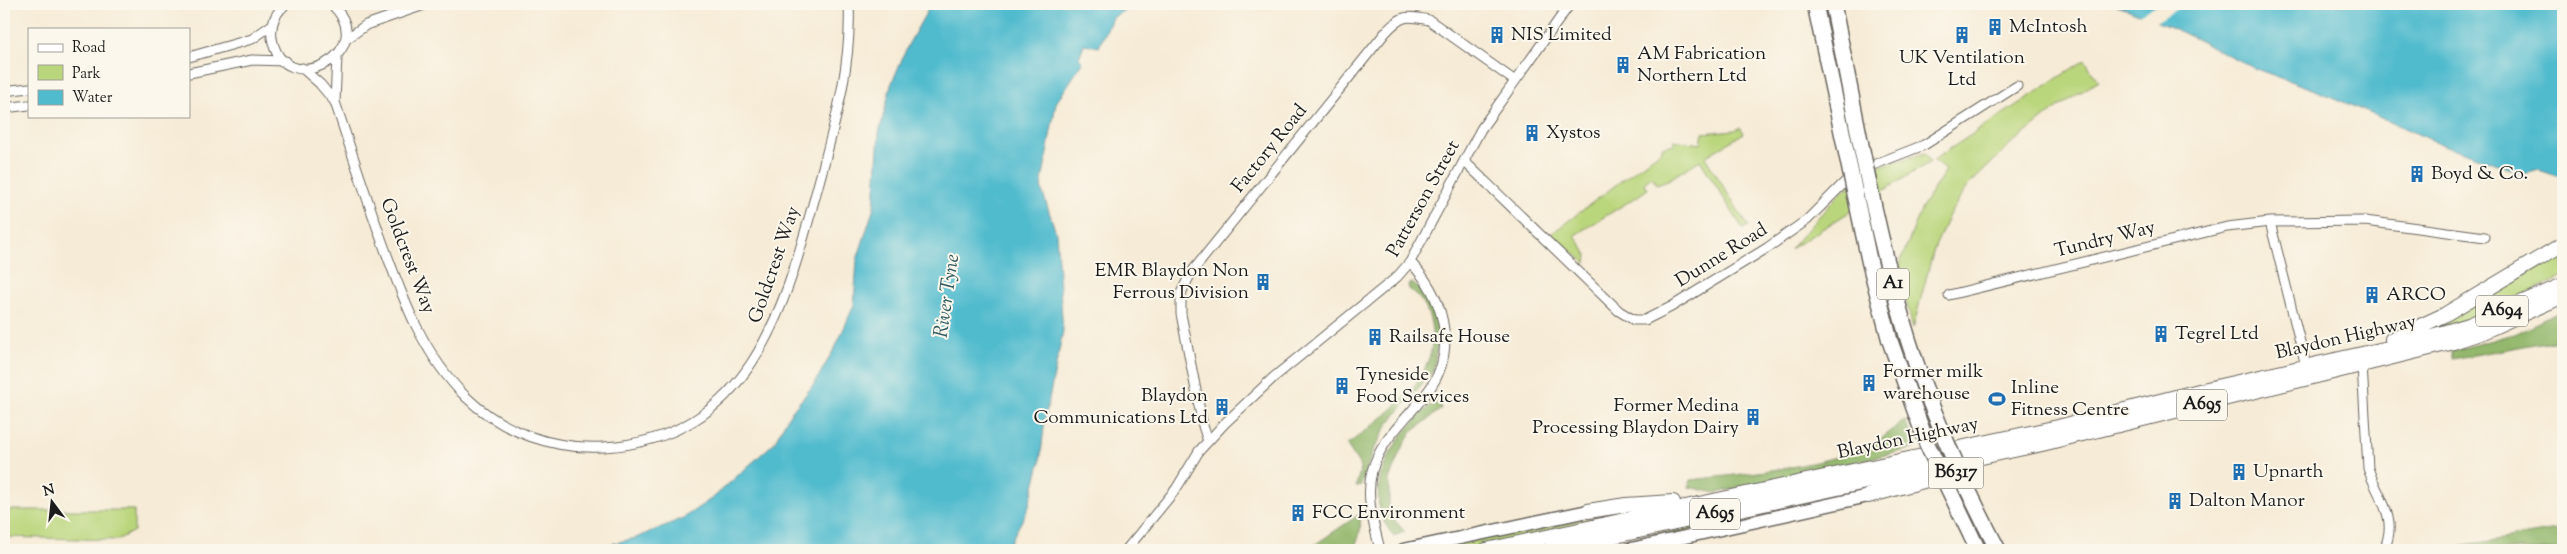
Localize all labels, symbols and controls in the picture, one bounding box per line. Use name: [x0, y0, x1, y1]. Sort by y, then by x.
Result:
place label: McIntosh: [2009, 14, 2088, 41]
building icon: McIntosh: [1985, 17, 2005, 37]
place label: NIS Limited: [1511, 22, 1612, 49]
building icon: NIS Limited: [1487, 25, 1507, 45]
building icon: UK Ventilation Ltd: [1952, 25, 1972, 45]
legend: [28, 28, 190, 118]
text: Road: [72, 38, 106, 59]
place label: AM Fabrication Northern Ltd: [1637, 41, 1766, 90]
place label: UK Ventilation Ltd: [1899, 45, 2025, 94]
building icon: AM Fabrication Northern Ltd: [1613, 55, 1633, 75]
text: Park: [72, 64, 101, 85]
text: Water: [72, 88, 113, 109]
street label: Factory Road: [1226, 99, 1314, 199]
place label: Xystos: [1546, 120, 1601, 147]
building icon: Xystos: [1522, 123, 1542, 143]
street label: Patterson Street: [1381, 135, 1468, 262]
place label: Boyd & Co.: [2431, 161, 2528, 188]
building icon: Boyd & Co.: [2407, 164, 2427, 184]
street label: Goldcrest Way: [373, 194, 442, 318]
street label: Goldcrest Way: [742, 202, 808, 327]
street label: Tundry Way: [2052, 214, 2159, 266]
street label: Dunne Road: [1671, 217, 1773, 295]
water label: River Tyne: [928, 252, 968, 340]
place label: EMR Blaydon Non Ferrous Division: [1095, 258, 1249, 307]
road number: A1: [1877, 268, 1909, 300]
building icon: EMR Blaydon Non Ferrous Division: [1253, 272, 1273, 292]
place label: ARCO: [2386, 282, 2446, 309]
building icon: ARCO: [2362, 285, 2382, 305]
road number: A694: [2476, 296, 2528, 326]
street label: Blaydon Highway: [2273, 309, 2420, 367]
place label: Tegrel Ltd: [2175, 321, 2259, 348]
place label: Railsafe House: [1389, 324, 1510, 351]
building icon: Tegrel Ltd: [2151, 324, 2171, 344]
building icon: Railsafe House: [1365, 327, 1385, 347]
place label: Former milk warehouse: [1883, 359, 1984, 408]
place label: Tyneside Food Services: [1356, 362, 1469, 411]
building icon: Former milk warehouse: [1859, 373, 1879, 393]
place label: Inline Fitness Centre: [2011, 375, 2129, 424]
building icon: Tyneside Food Services: [1332, 376, 1352, 396]
place label: Blaydon Communications Ltd: [1033, 383, 1208, 432]
sports icon: Inline Fitness Centre: [1987, 389, 2007, 409]
road number: A695: [2177, 390, 2227, 420]
place label: Former Medina Processing Blaydon Dairy: [1532, 393, 1740, 442]
building icon: Blaydon Communications Ltd: [1212, 397, 1232, 417]
building icon: Former Medina Processing Blaydon Dairy: [1743, 407, 1763, 427]
street label: Blaydon Highway: [1835, 411, 1982, 467]
road number: B6317: [1928, 458, 1984, 488]
place label: Upnarth: [2253, 459, 2324, 486]
building icon: Upnarth: [2229, 462, 2249, 482]
north arrow: [28, 476, 78, 526]
text: N: [41, 480, 57, 502]
place label: Dalton Manor: [2189, 488, 2305, 515]
building icon: Dalton Manor: [2165, 491, 2185, 511]
road number: A695: [1690, 498, 1740, 530]
place label: FCC Environment: [1312, 500, 1466, 527]
building icon: FCC Environment: [1288, 503, 1308, 523]

